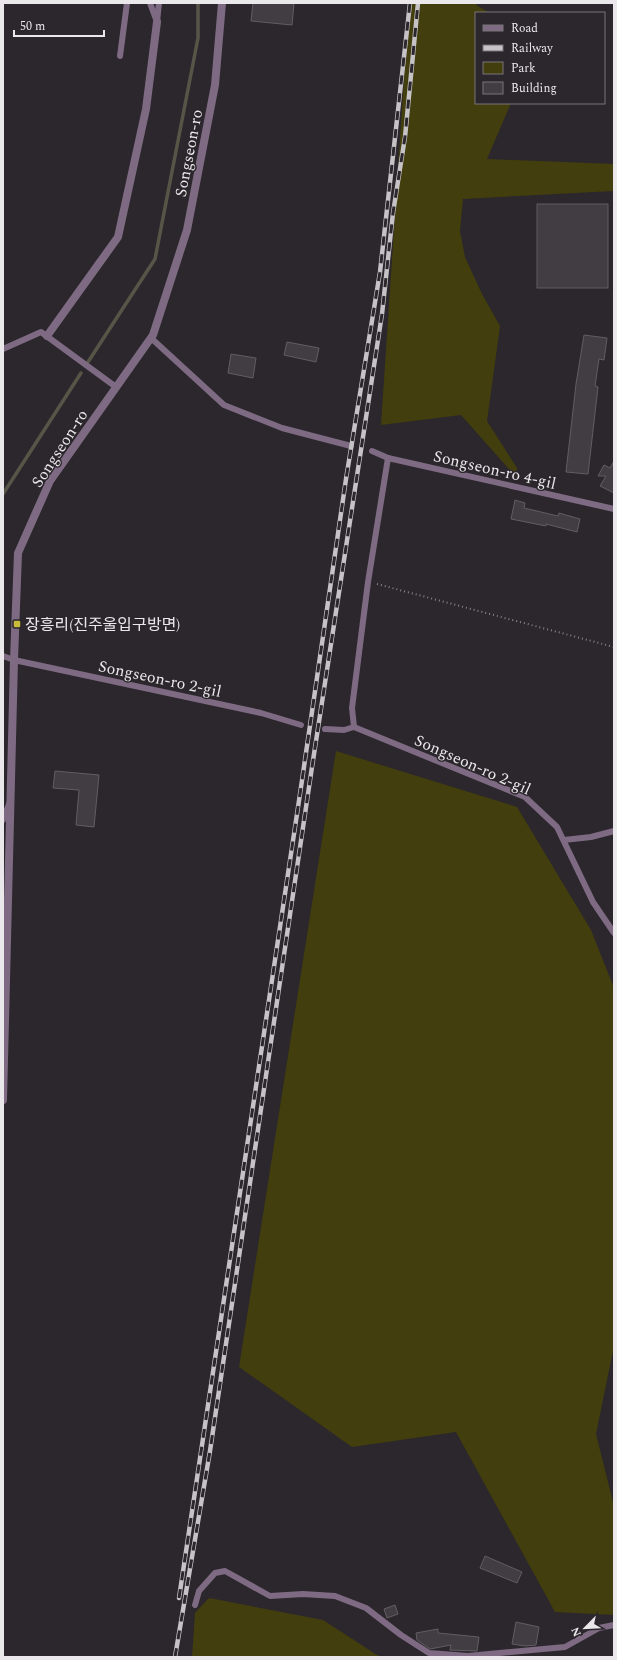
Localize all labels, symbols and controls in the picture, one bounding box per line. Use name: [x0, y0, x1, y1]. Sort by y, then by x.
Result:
scale bar: [14, 12, 104, 38]
legend: [475, 12, 605, 104]
text: 50 m: [20, 17, 45, 36]
text: Road: [511, 19, 538, 38]
text: Railway: [511, 39, 554, 58]
text: Park: [511, 59, 536, 78]
text: Building: [511, 79, 557, 98]
street label: Songseon-ro: [169, 107, 209, 199]
street label: Songseon-ro: [26, 405, 94, 492]
street label: Songseon-ro 4-gil: [431, 444, 559, 496]
place label: 장흥리(진주울입구방면): [25, 613, 180, 637]
marker: 장흥리(진주울입구방면): [12, 619, 22, 629]
street label: Songseon-ro 2-gil: [96, 654, 224, 704]
street label: Songseon-ro 2-gil: [410, 728, 535, 801]
north arrow: [565, 1608, 605, 1648]
text: N: [567, 1624, 586, 1639]

